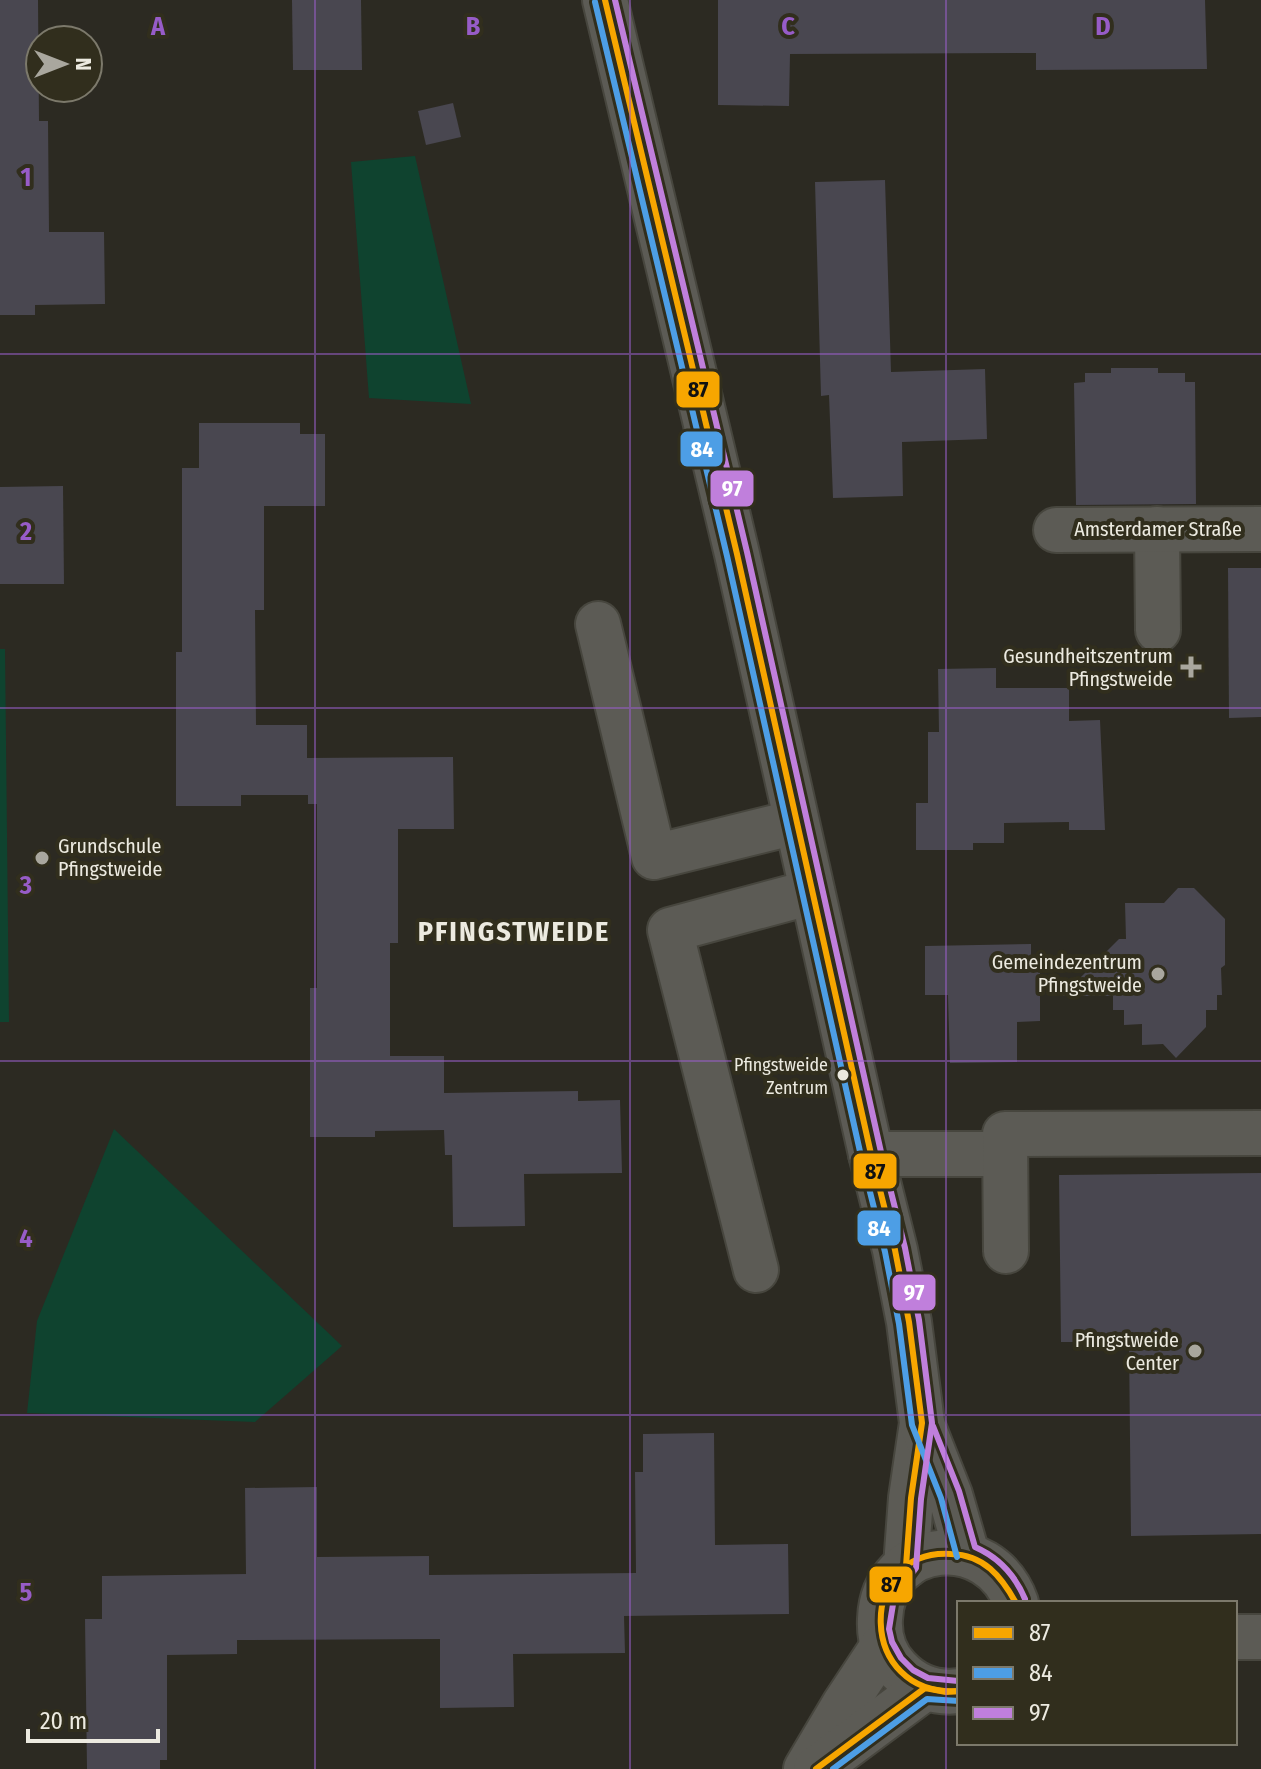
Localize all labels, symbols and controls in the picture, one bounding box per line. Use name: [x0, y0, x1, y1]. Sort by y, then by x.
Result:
text: A: [150, 11, 166, 42]
text: B: [466, 11, 481, 42]
text: C: [781, 11, 795, 42]
text: D: [1095, 11, 1111, 42]
north arrow: [24, 24, 104, 104]
text: N: [70, 57, 97, 71]
text: 1: [21, 162, 32, 193]
line badge: 87: [675, 370, 721, 409]
text: 87: [688, 376, 709, 403]
line badge: 84: [679, 430, 724, 468]
text: 84: [691, 436, 713, 463]
line badge: 97: [709, 469, 755, 508]
text: 97: [722, 475, 743, 502]
text: 2: [19, 516, 32, 547]
street label: Amsterdamer Straße: [1074, 517, 1242, 541]
place label: Gesundheitszentrum Pfingstweide: [1003, 644, 1173, 691]
marker: Gesundheitszentrum Pfingstweide: [1180, 656, 1202, 678]
place label: Grundschule Pfingstweide: [58, 834, 162, 881]
marker: Grundschule Pfingstweide: [33, 849, 51, 867]
text: 3: [19, 870, 32, 901]
district label: PFINGSTWEIDE: [418, 915, 610, 948]
place label: Gemeindezentrum Pfingstweide: [992, 950, 1142, 997]
marker: Gemeindezentrum Pfingstweide: [1149, 965, 1167, 983]
place label: Pfingstweide Zentrum: [734, 1054, 828, 1099]
marker: Pfingstweide Zentrum: [835, 1067, 851, 1083]
line badge: 87: [852, 1152, 898, 1190]
text: 87: [865, 1158, 886, 1185]
line badge: 84: [856, 1209, 902, 1247]
text: 84: [868, 1215, 890, 1242]
text: 4: [19, 1223, 33, 1254]
line badge: 97: [891, 1273, 937, 1312]
text: 97: [904, 1279, 925, 1306]
place label: Pfingstweide Center: [1075, 1328, 1179, 1375]
marker: Pfingstweide Center: [1186, 1342, 1204, 1360]
line badge: 87: [868, 1565, 914, 1604]
text: 87: [881, 1571, 902, 1598]
text: 5: [20, 1577, 33, 1608]
legend: [957, 1601, 1237, 1745]
text: 87: [1029, 1619, 1051, 1647]
text: 84: [1029, 1659, 1053, 1687]
scale bar: [28, 1693, 158, 1743]
text: 97: [1029, 1699, 1050, 1727]
text: 20 m: [40, 1707, 87, 1735]

